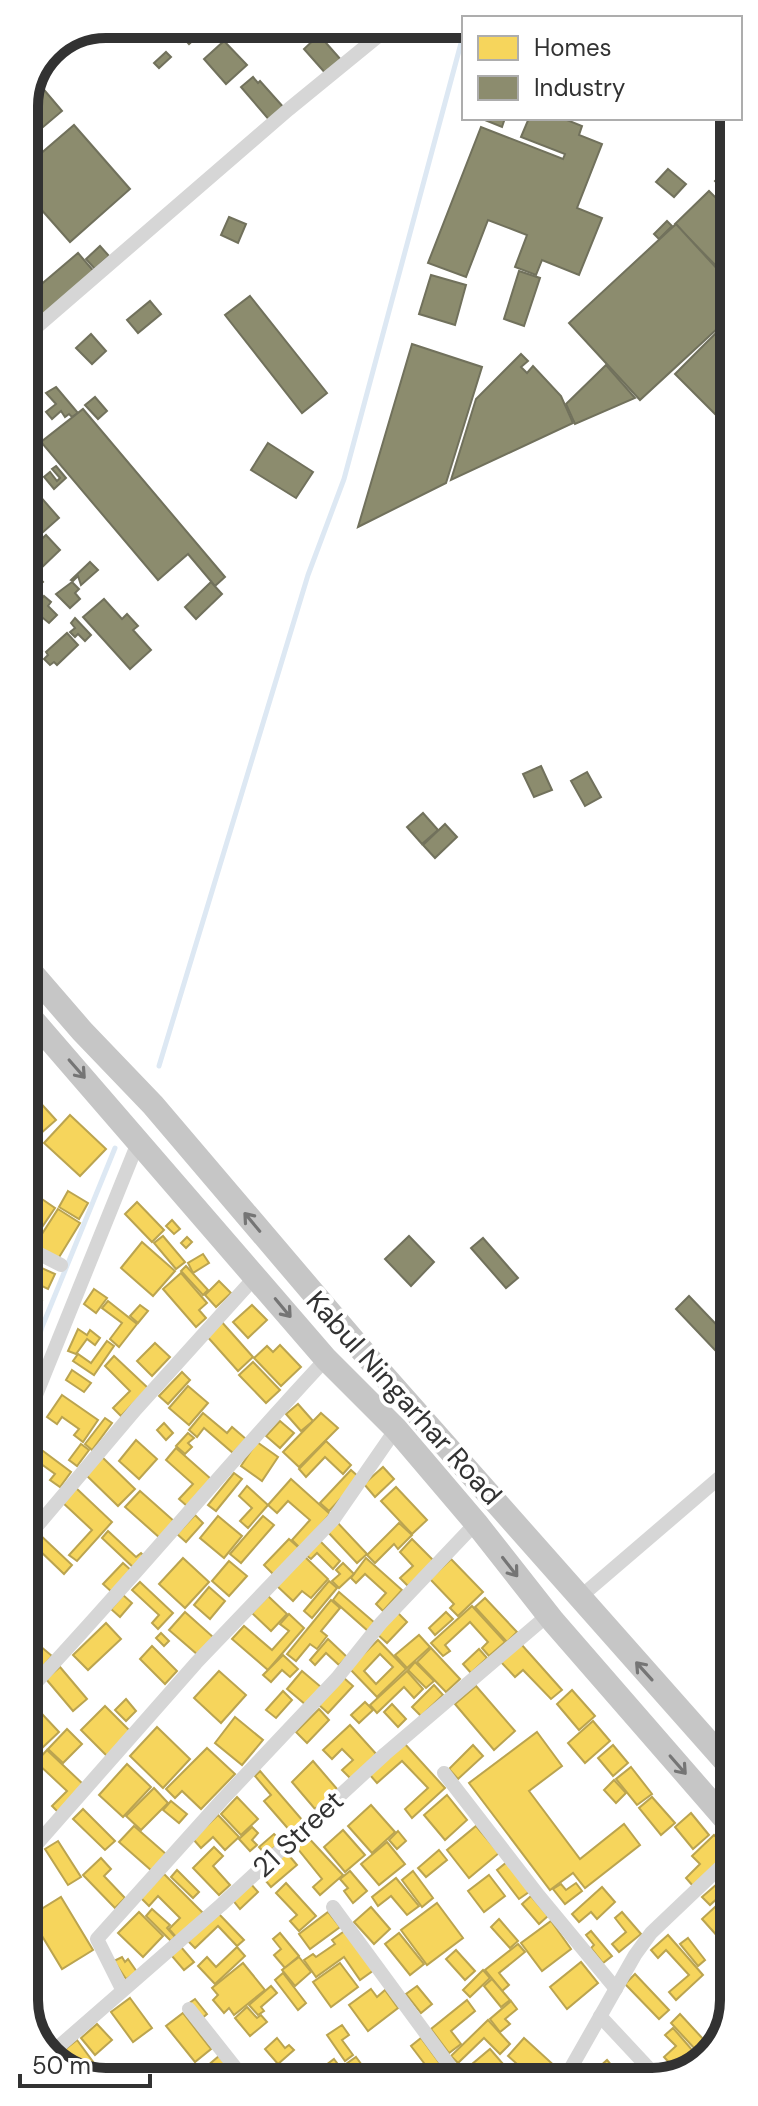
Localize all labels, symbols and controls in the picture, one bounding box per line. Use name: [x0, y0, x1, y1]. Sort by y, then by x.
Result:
legend: [462, 16, 742, 120]
text: Homes: [534, 32, 612, 63]
text: Industry: [534, 72, 625, 103]
one-way arrow: [68, 1059, 86, 1079]
one-way arrow: [243, 1212, 261, 1233]
street label: Kabul Ningarhar Road: [298, 1283, 510, 1513]
one-way arrow: [274, 1298, 292, 1318]
one-way arrow: [501, 1556, 519, 1577]
one-way arrow: [635, 1661, 654, 1682]
one-way arrow: [669, 1755, 687, 1775]
street label: 21 Street: [245, 1782, 351, 1886]
scale bar: [20, 2038, 150, 2088]
text: 50 m: [32, 2050, 91, 2081]

